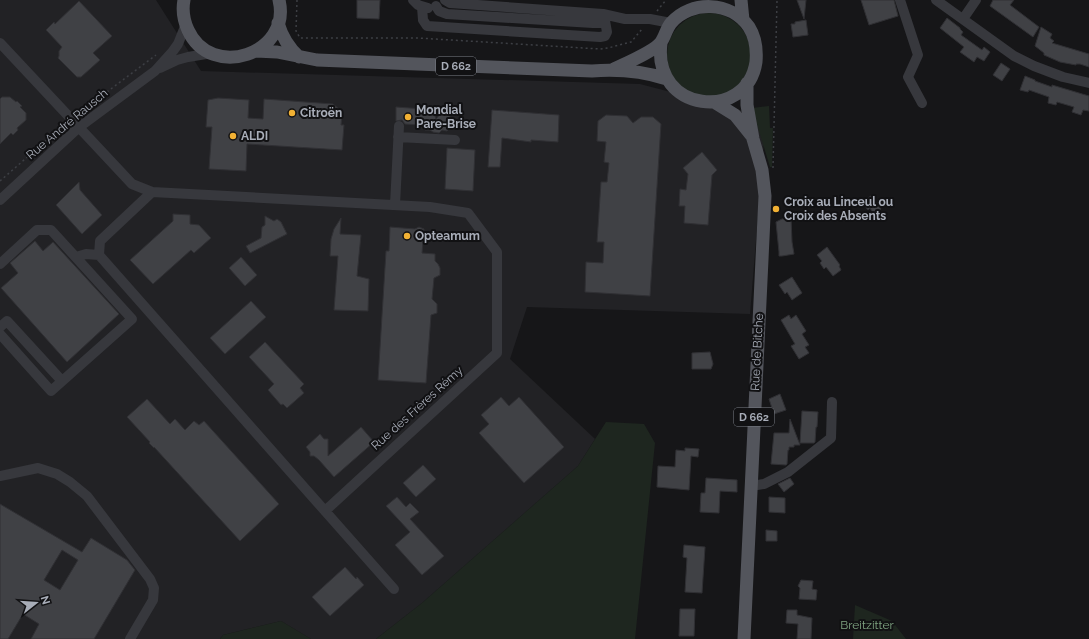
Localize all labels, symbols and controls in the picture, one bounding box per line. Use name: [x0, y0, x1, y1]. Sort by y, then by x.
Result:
road number: D 662: [436, 57, 476, 75]
street label: Rue André Rausch: [23, 86, 111, 162]
place label: Mondial Pare-Brise: [416, 103, 476, 131]
place label: Citroën: [300, 106, 342, 120]
marker: Citroën: [287, 108, 297, 118]
marker: Mondial Pare-Brise: [403, 112, 413, 122]
place label: ALDI: [241, 129, 268, 143]
marker: ALDI: [228, 131, 238, 141]
place label: Croix au Linceul ou Croix des Absents: [784, 195, 893, 223]
marker: Croix au Linceul ou Croix des Absents: [771, 204, 781, 214]
place label: Opteamum: [415, 229, 480, 243]
marker: Opteamum: [402, 231, 412, 241]
street label: Rue de Bitche: [748, 313, 766, 391]
street label: Rue des Frères Rémy: [368, 363, 466, 453]
road number: D 662: [734, 408, 774, 426]
north arrow: [16, 583, 56, 623]
text: N: [38, 594, 53, 606]
park label: Breitzitter: [840, 618, 894, 632]

